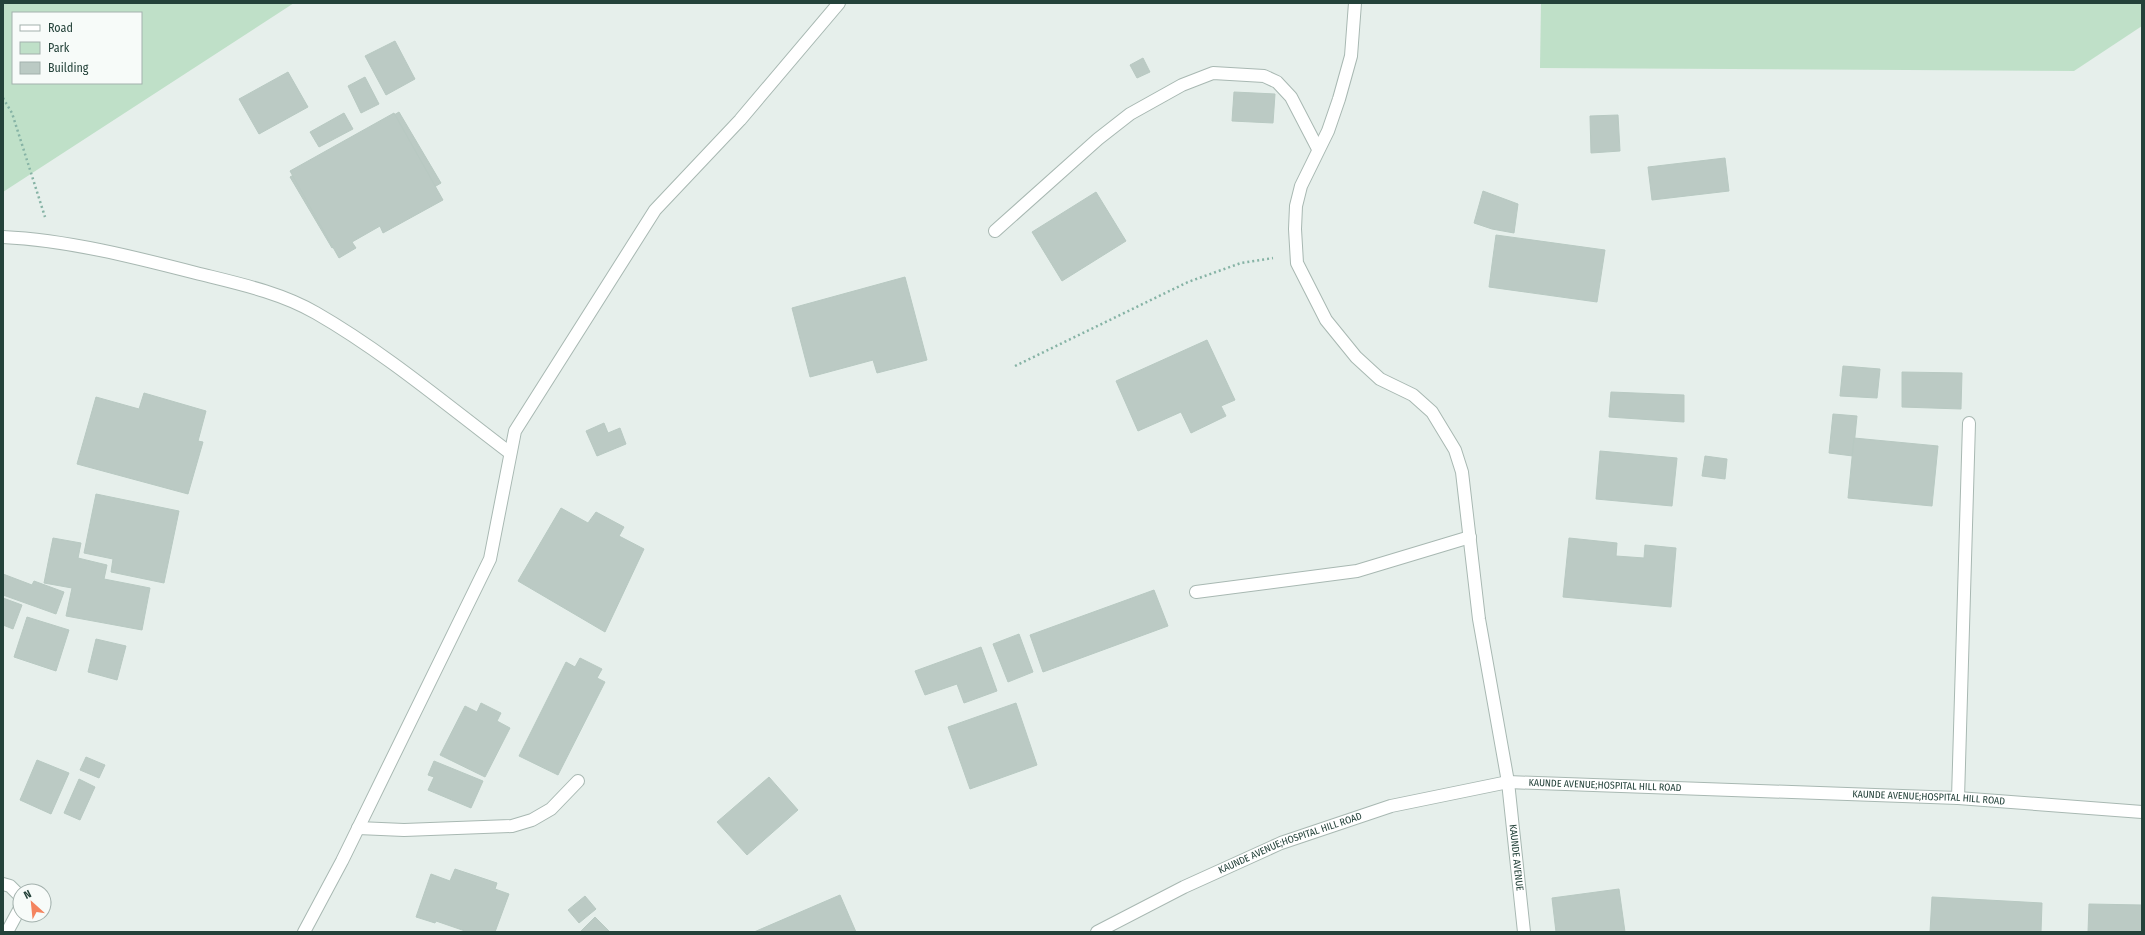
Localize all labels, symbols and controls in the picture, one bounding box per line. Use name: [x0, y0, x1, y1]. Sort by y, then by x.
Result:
legend: [12, 12, 142, 84]
text: Road: [48, 21, 73, 35]
text: Park: [48, 41, 70, 55]
text: Building: [48, 61, 89, 75]
street label: KAUNDE AVENUE;HOSPITAL HILL ROAD: [1528, 777, 1682, 794]
street label: KAUNDE AVENUE;HOSPITAL HILL ROAD: [1852, 788, 2006, 808]
street label: KAUNDE AVENUE;HOSPITAL HILL ROAD: [1217, 810, 1364, 877]
street label: KAUNDE AVENUE: [1507, 824, 1526, 892]
north arrow: [12, 883, 52, 923]
text: N: [22, 887, 34, 902]

